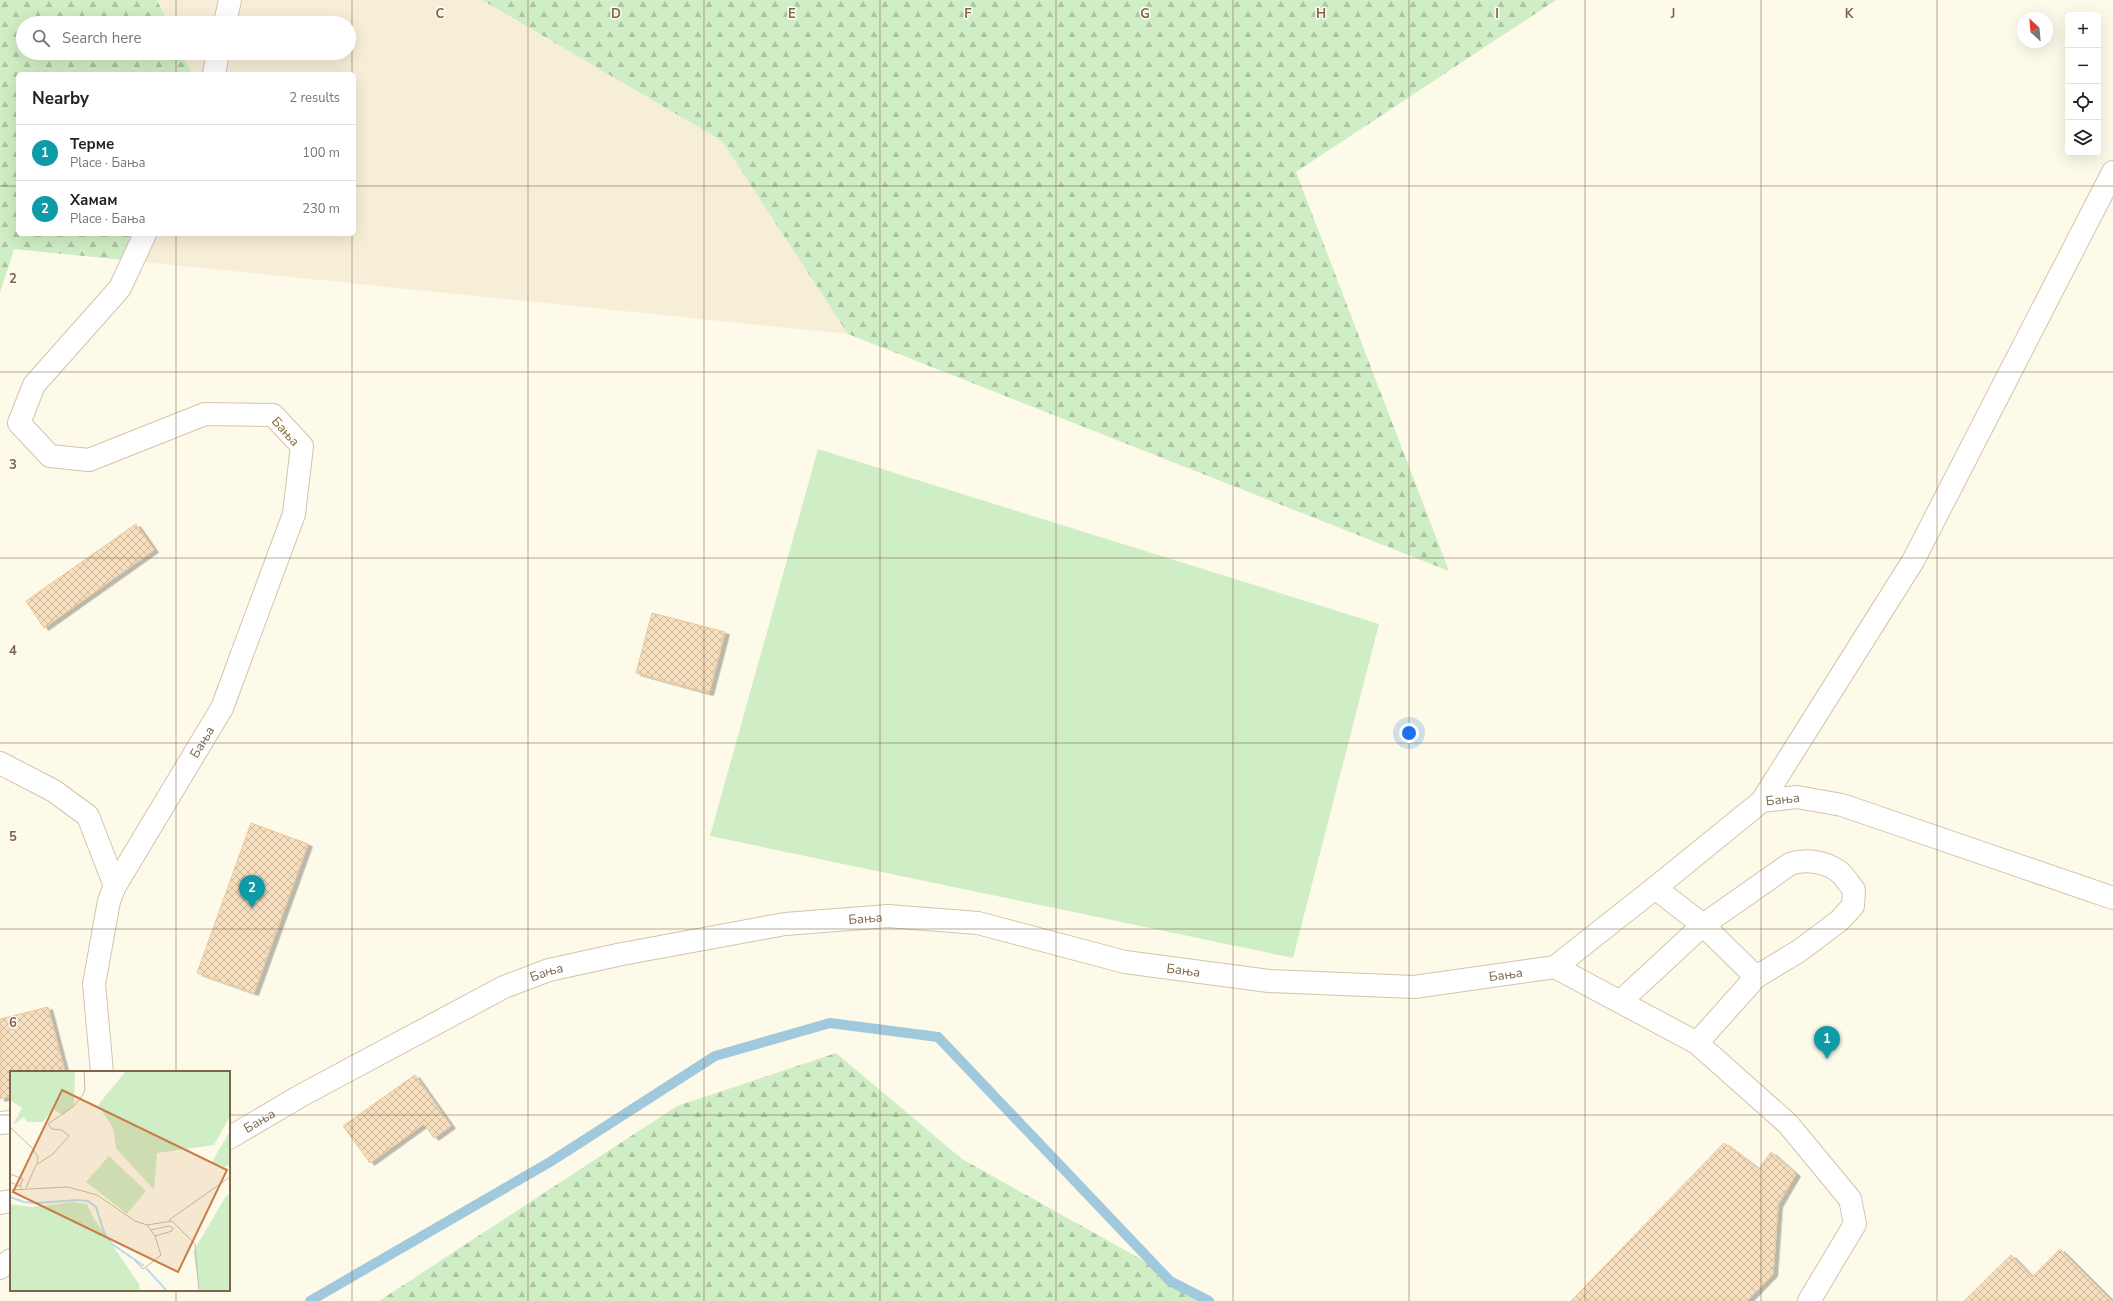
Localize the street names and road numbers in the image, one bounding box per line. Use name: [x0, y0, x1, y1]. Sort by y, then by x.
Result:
street label: Бања: [267, 413, 303, 450]
street label: Бања: [186, 723, 219, 762]
street label: Бања: [1765, 789, 1801, 811]
street label: Бања: [848, 908, 883, 929]
street label: Бања: [528, 959, 565, 986]
street label: Бања: [1165, 960, 1201, 982]
street label: Бања: [1488, 964, 1524, 986]
street label: Бања: [240, 1105, 279, 1138]

